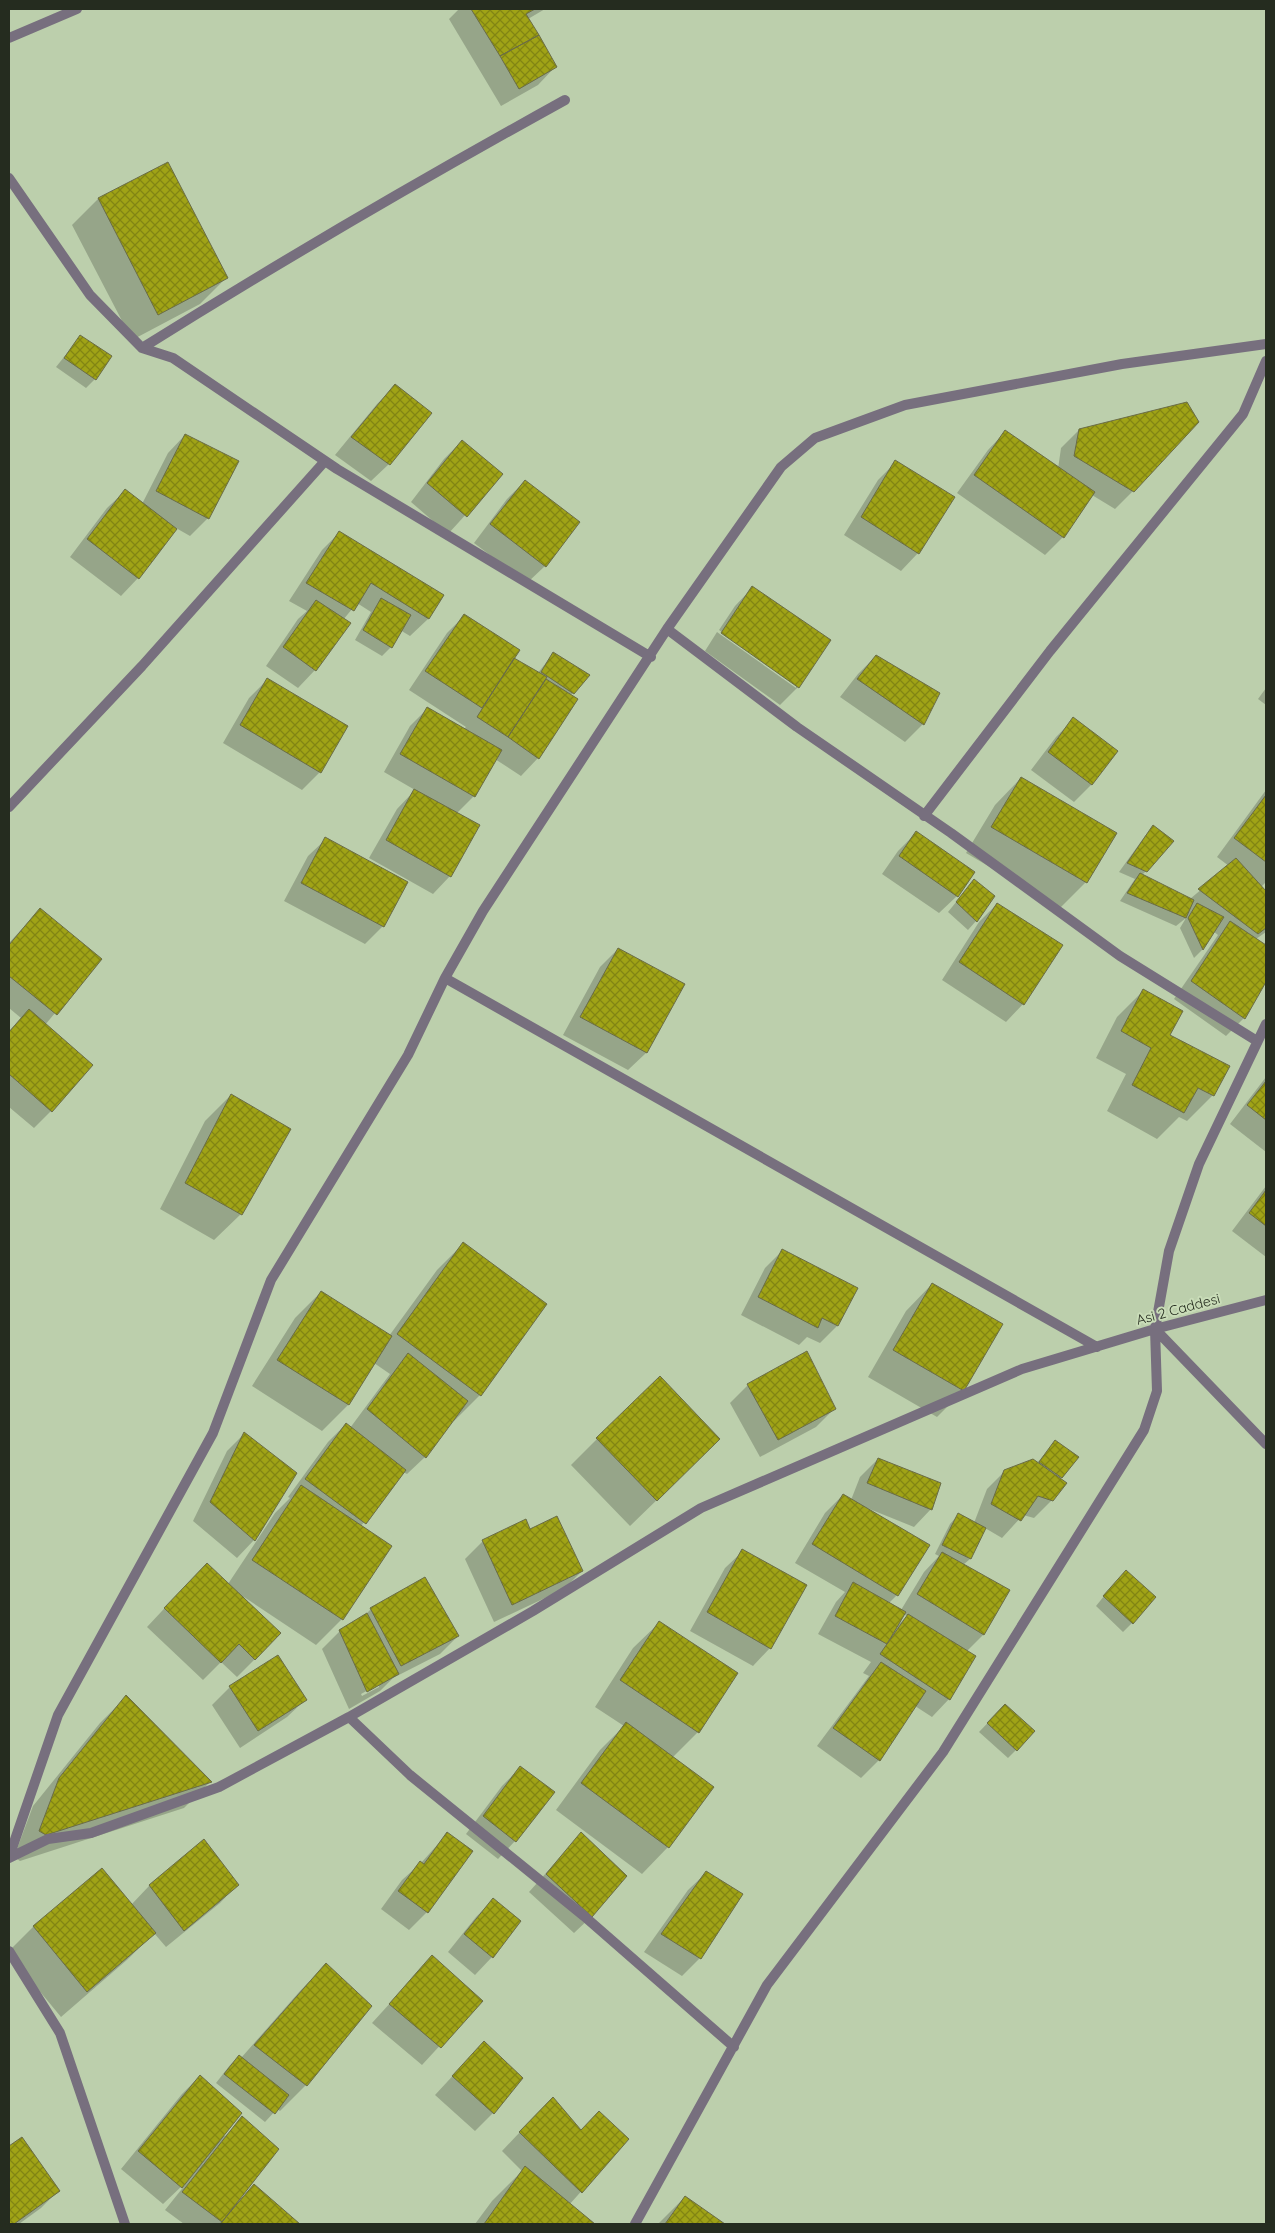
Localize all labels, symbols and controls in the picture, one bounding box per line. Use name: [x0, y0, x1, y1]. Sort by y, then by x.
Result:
street label: Asi 2 Caddesi: [1134, 1289, 1222, 1329]

